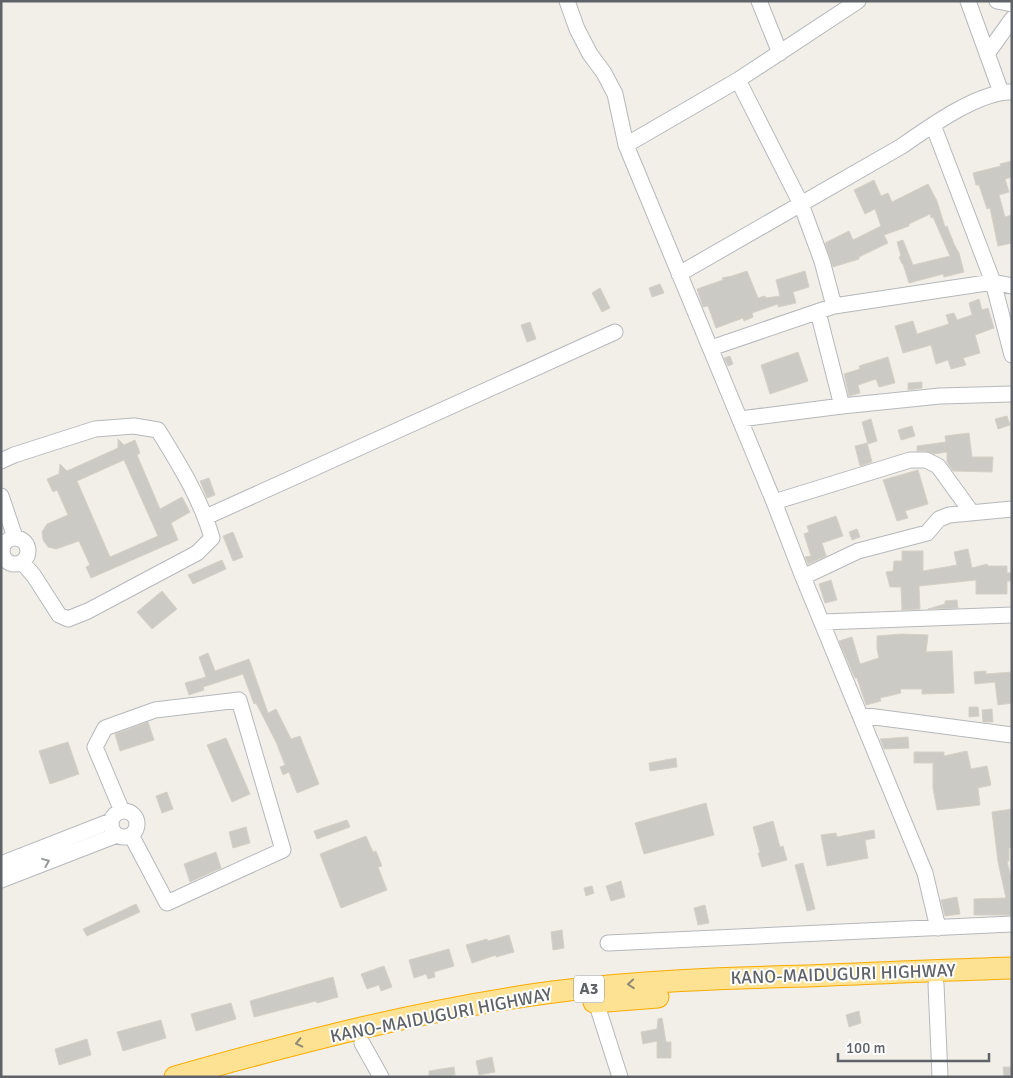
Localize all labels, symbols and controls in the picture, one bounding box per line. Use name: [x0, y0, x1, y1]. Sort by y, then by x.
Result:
one-way arrow: [41, 858, 50, 868]
street label: KANO-MAIDUGURI HIGHWAY: [730, 959, 956, 989]
road number: A3: [574, 976, 604, 1002]
one-way arrow: [627, 979, 635, 990]
street label: KANO-MAIDUGURI HIGHWAY: [328, 983, 554, 1047]
scale bar: [838, 1030, 989, 1062]
one-way arrow: [294, 1037, 303, 1048]
text: 100 m: [846, 1039, 886, 1057]

